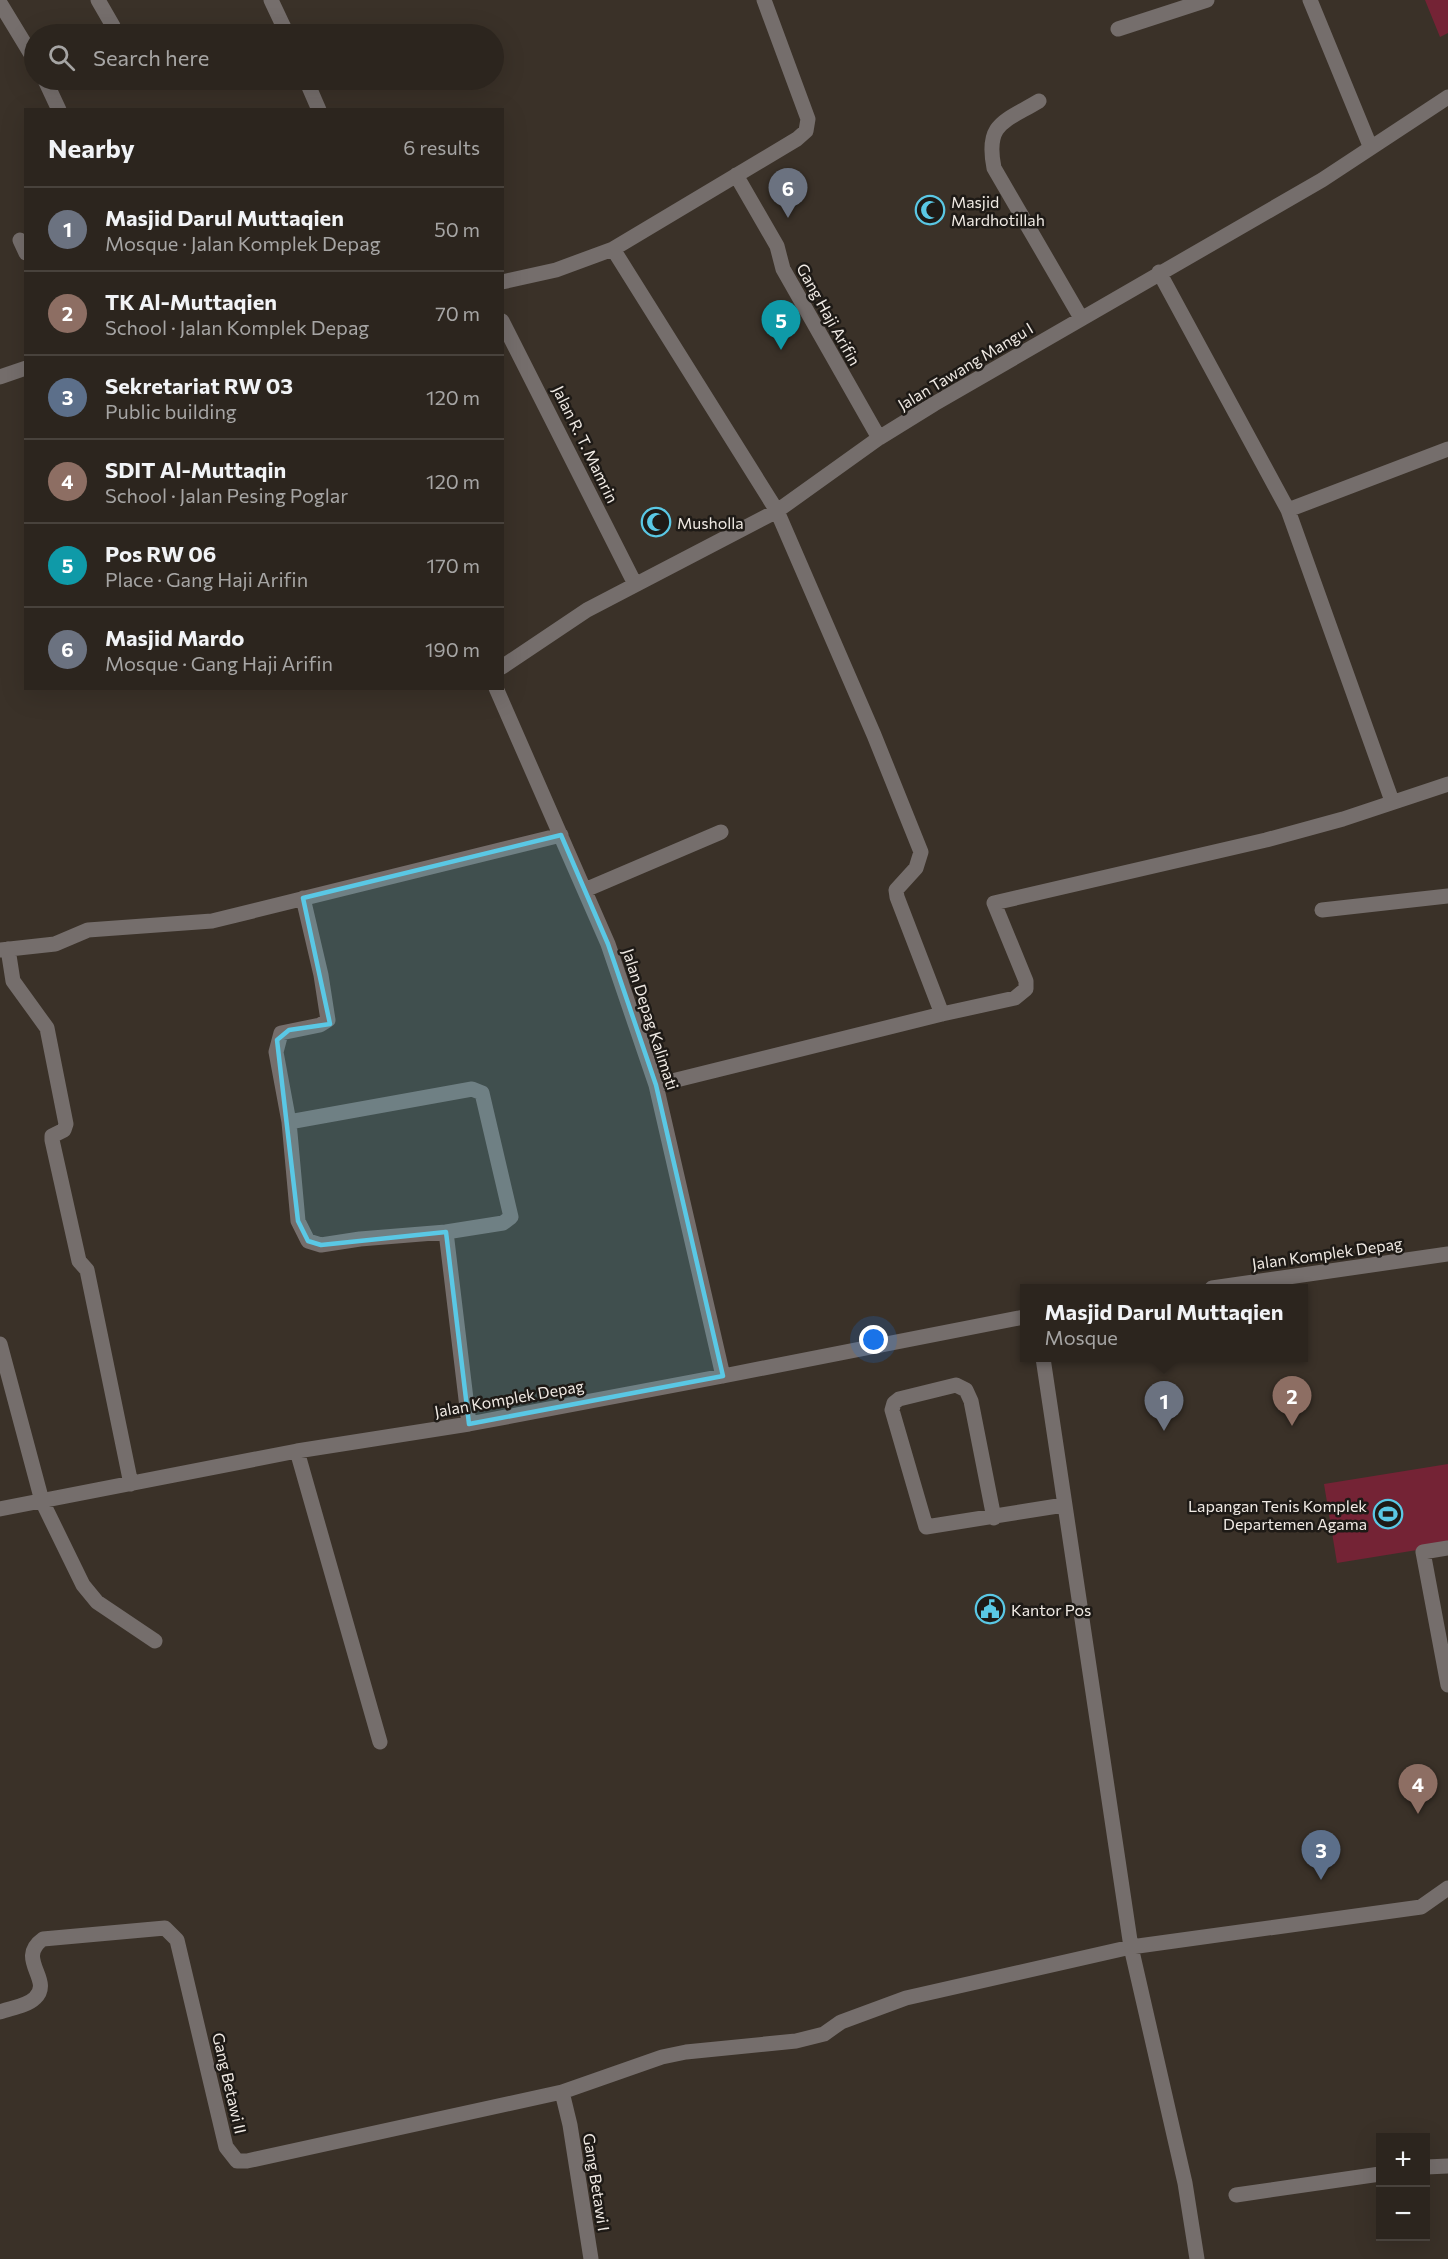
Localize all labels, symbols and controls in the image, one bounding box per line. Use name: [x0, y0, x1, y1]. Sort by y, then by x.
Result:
search box: [24, 24, 504, 90]
icon: search: [45, 41, 78, 74]
text: Search here: [93, 44, 209, 71]
text: Nearby: [48, 132, 135, 163]
text: 6 results: [403, 135, 480, 159]
pin: 6: [768, 168, 808, 218]
place label: Masjid Mardhotillah: [951, 192, 1045, 229]
mosque icon: Masjid Mardhotillah: [914, 194, 946, 226]
text: Masjid Darul Muttaqien: [105, 204, 344, 231]
text: 1: [63, 217, 72, 241]
text: 50 m: [434, 217, 480, 241]
text: Mosque · Jalan Komplek Depag: [105, 231, 381, 255]
street label: Gang Haji Arifin: [793, 260, 865, 368]
text: TK Al-Muttaqien: [105, 288, 277, 315]
pin: 5: [762, 300, 800, 350]
text: 2: [62, 301, 73, 325]
text: 70 m: [435, 301, 480, 325]
text: School · Jalan Komplek Depag: [105, 315, 369, 339]
street label: Jalan Tawang Mangu I: [894, 318, 1036, 414]
text: Sekretariat RW 03: [105, 372, 293, 399]
street label: Jalan R. T. Mamrin: [549, 382, 623, 506]
text: 3: [62, 385, 73, 409]
text: 120 m: [426, 385, 480, 409]
text: Public building: [105, 399, 237, 423]
text: SDIT Al-Muttaqin: [105, 456, 286, 483]
text: 4: [61, 469, 74, 493]
text: 120 m: [426, 469, 480, 493]
text: School · Jalan Pesing Poglar: [105, 483, 348, 507]
mosque icon: Musholla: [640, 506, 672, 538]
place label: Musholla: [677, 513, 744, 532]
text: Pos RW 06: [105, 540, 216, 567]
text: 5: [62, 553, 73, 577]
text: 170 m: [427, 553, 480, 577]
text: Place · Gang Haji Arifin: [105, 567, 308, 591]
text: Masjid Mardo: [105, 624, 244, 651]
text: 6: [61, 637, 74, 661]
text: 190 m: [425, 637, 480, 661]
text: Mosque · Gang Haji Arifin: [105, 651, 333, 675]
street label: Jalan Depag Kalimati: [619, 946, 683, 1092]
street label: Jalan Komplek Depag: [1251, 1233, 1404, 1273]
popup: [1020, 1284, 1308, 1362]
text: Masjid Darul Muttaqien: [1045, 1298, 1283, 1325]
your location: [859, 1325, 888, 1354]
text: Mosque: [1045, 1325, 1118, 1349]
street label: Jalan Komplek Depag: [433, 1375, 586, 1421]
pin: 2: [1272, 1376, 1312, 1426]
pin: 1: [1144, 1382, 1184, 1431]
place label: Lapangan Tenis Komplek Departemen Agama: [1188, 1496, 1367, 1533]
sports icon: Lapangan Tenis Komplek Departemen Agama: [1372, 1498, 1404, 1530]
public building icon: Kantor Pos: [974, 1593, 1006, 1625]
place label: Kantor Pos: [1011, 1600, 1091, 1619]
pin: 4: [1398, 1764, 1438, 1814]
pin: 3: [1302, 1830, 1340, 1880]
street label: Gang Betawi II: [209, 2031, 251, 2135]
street label: Gang Betawi I: [580, 2132, 614, 2232]
map controls: [1376, 2133, 1430, 2241]
button: +: [1376, 2133, 1430, 2187]
button: −: [1376, 2187, 1430, 2241]

